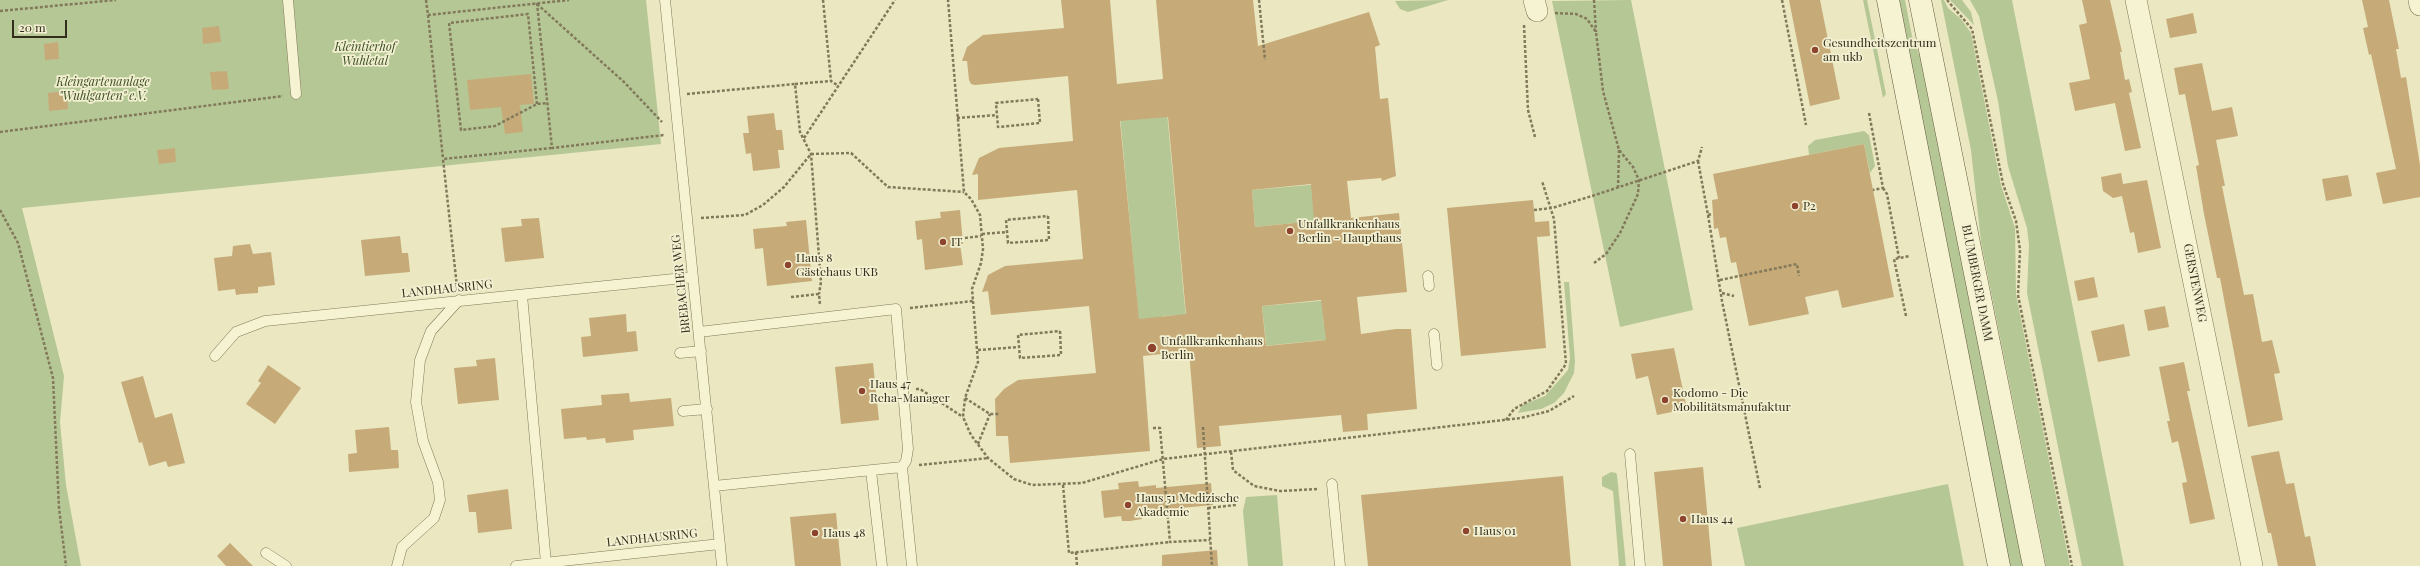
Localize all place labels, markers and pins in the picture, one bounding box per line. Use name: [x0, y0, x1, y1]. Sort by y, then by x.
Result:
place label: Gesundheitszentrum am ukb: [1823, 36, 1936, 64]
marker: Gesundheitszentrum am ukb: [1810, 45, 1820, 55]
place label: P2: [1803, 199, 1816, 213]
marker: P2: [1790, 201, 1800, 211]
place label: Unfallkrankenhaus Berlin - Haupthaus: [1298, 217, 1401, 245]
marker: Unfallkrankenhaus Berlin - Haupthaus: [1285, 226, 1295, 236]
place label: IT: [951, 235, 963, 249]
marker: IT: [938, 237, 948, 247]
place label: Haus 8 Gästehaus UKB: [796, 251, 878, 279]
marker: Haus 8 Gästehaus UKB: [783, 260, 793, 270]
place label: Unfallkrankenhaus Berlin: [1161, 334, 1263, 362]
marker: Unfallkrankenhaus Berlin: [1146, 342, 1158, 354]
place label: Haus 47 Reha-Manager: [870, 377, 950, 405]
marker: Haus 47 Reha-Manager: [857, 386, 867, 396]
place label: Kodomo - Die Mobilitätsmanufaktur: [1673, 386, 1791, 414]
marker: Kodomo - Die Mobilitätsmanufaktur: [1660, 395, 1670, 405]
place label: Haus 51 Medizische Akademie: [1136, 491, 1239, 519]
marker: Haus 51 Medizische Akademie: [1123, 500, 1133, 510]
place label: Haus 44: [1691, 512, 1733, 526]
marker: Haus 44: [1678, 514, 1688, 524]
place label: Haus 01: [1474, 524, 1516, 538]
place label: Haus 48: [823, 526, 865, 540]
marker: Haus 01: [1461, 526, 1471, 536]
marker: Haus 48: [810, 528, 820, 538]

